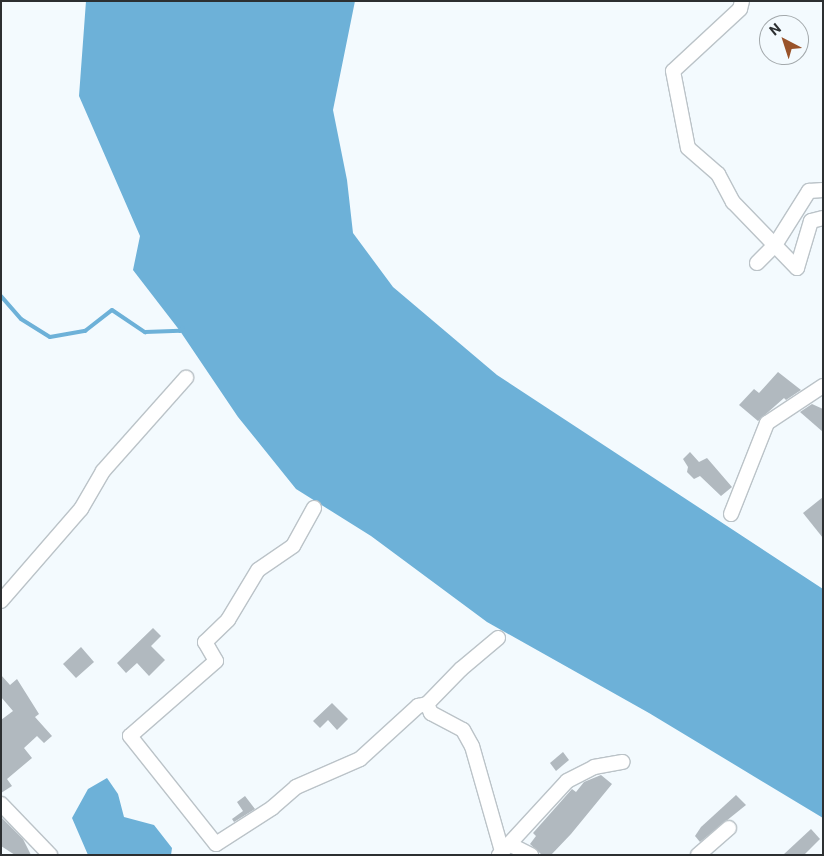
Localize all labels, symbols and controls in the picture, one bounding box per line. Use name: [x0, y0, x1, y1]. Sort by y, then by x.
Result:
north arrow: [759, 15, 809, 65]
text: N: [766, 20, 784, 39]

